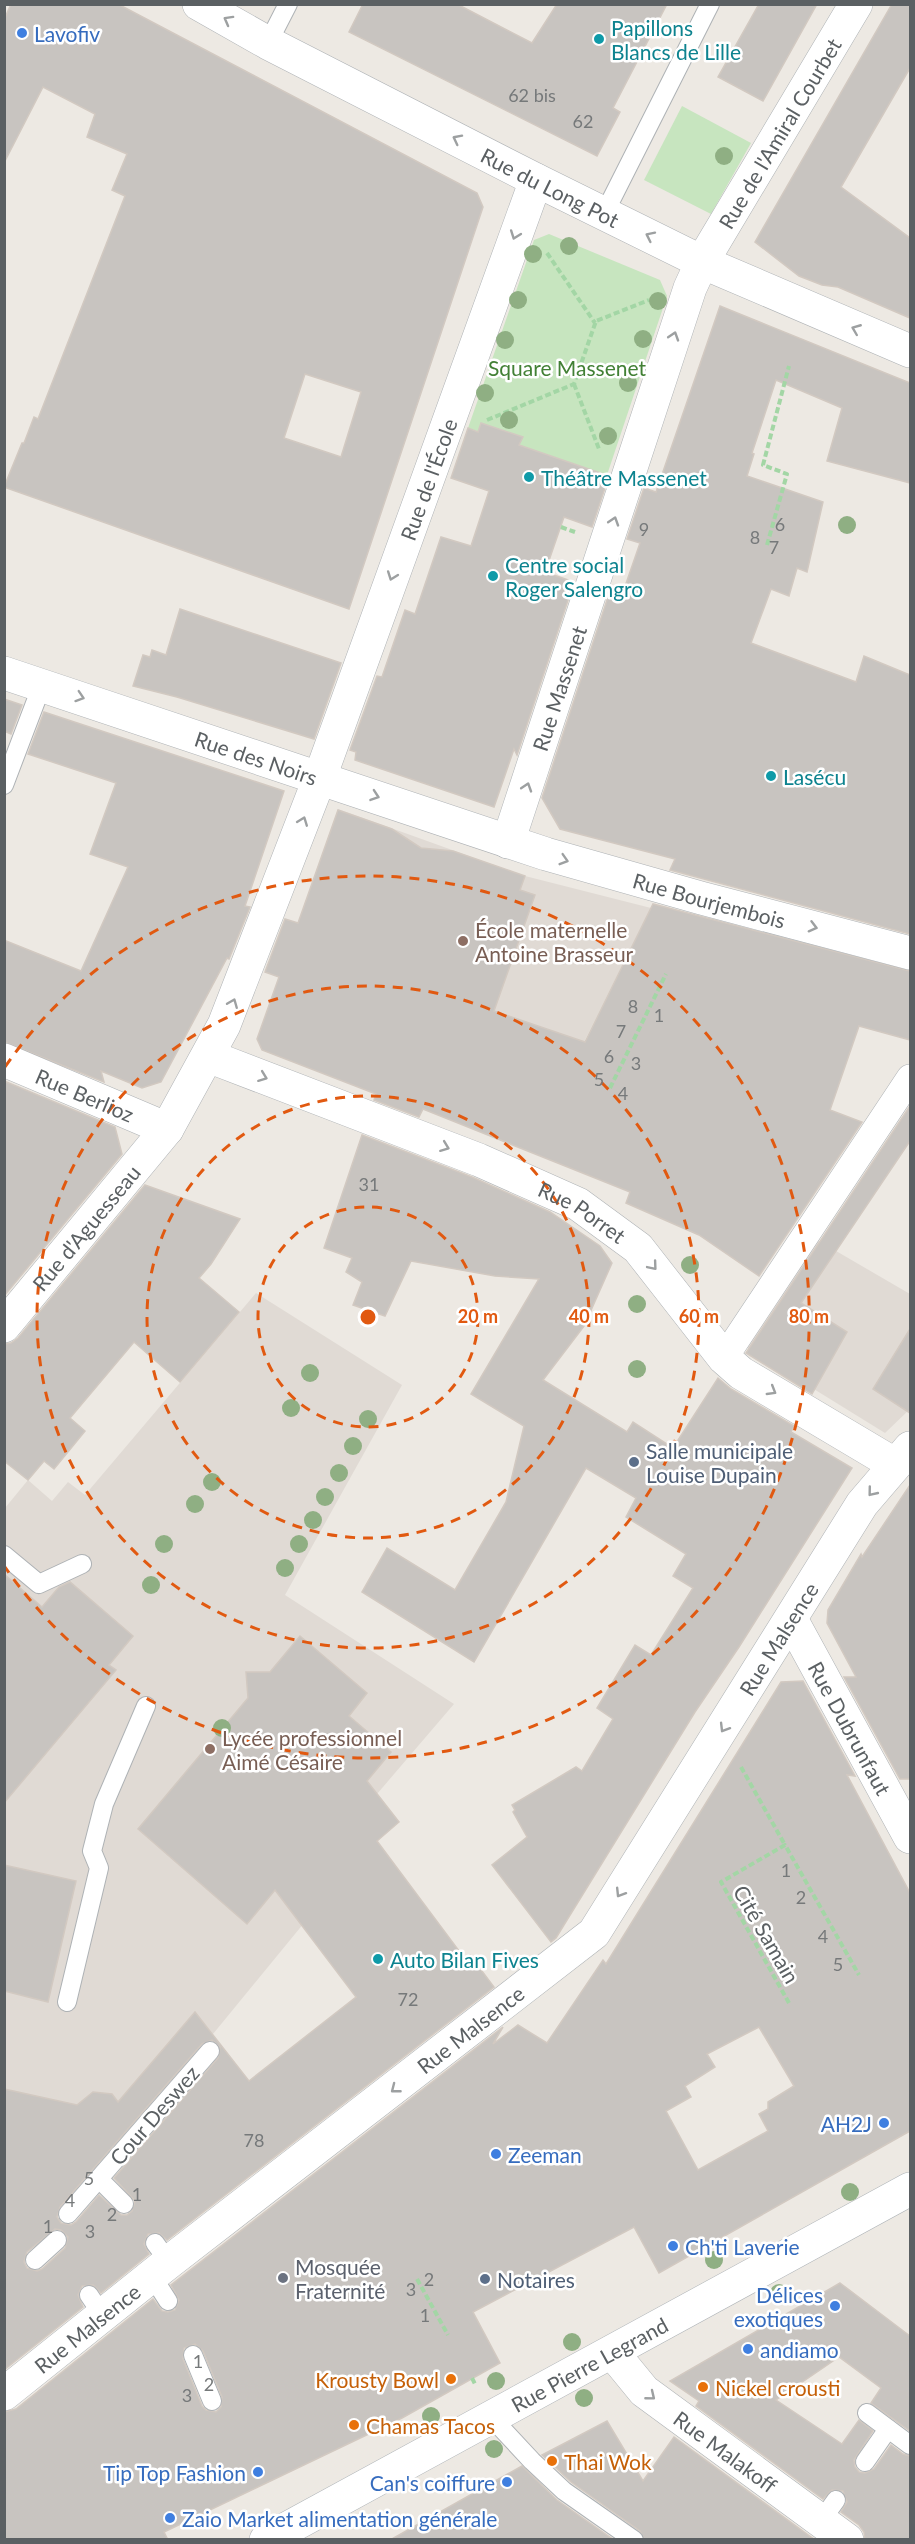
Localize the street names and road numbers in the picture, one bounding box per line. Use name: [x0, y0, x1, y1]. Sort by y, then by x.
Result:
street label: Rue de l'Amiral Courbet: [713, 33, 846, 233]
street label: Rue du Long Pot: [477, 142, 624, 232]
street label: Rue de l'École: [394, 415, 461, 544]
street label: Rue Massenet: [526, 622, 591, 754]
street label: Rue des Noirs: [192, 725, 321, 789]
street label: Rue Bourjembois: [630, 867, 788, 932]
street label: Rue Berlioz: [32, 1062, 138, 1126]
street label: Rue d'Aguesseau: [26, 1160, 145, 1295]
street label: Rue Porret: [535, 1176, 631, 1248]
street label: Rue Malsence: [733, 1577, 823, 1700]
street label: Rue Dubrunfaut: [804, 1657, 897, 1799]
street label: Cité Samain: [729, 1880, 805, 1988]
street label: Rue Malsence: [412, 1980, 528, 2078]
street label: Cour Deswez: [104, 2060, 204, 2170]
street label: Rue Malsence: [29, 2278, 145, 2378]
street label: Rue Pierre Legrand: [507, 2311, 672, 2417]
street label: Rue Malakoff: [669, 2405, 782, 2497]

